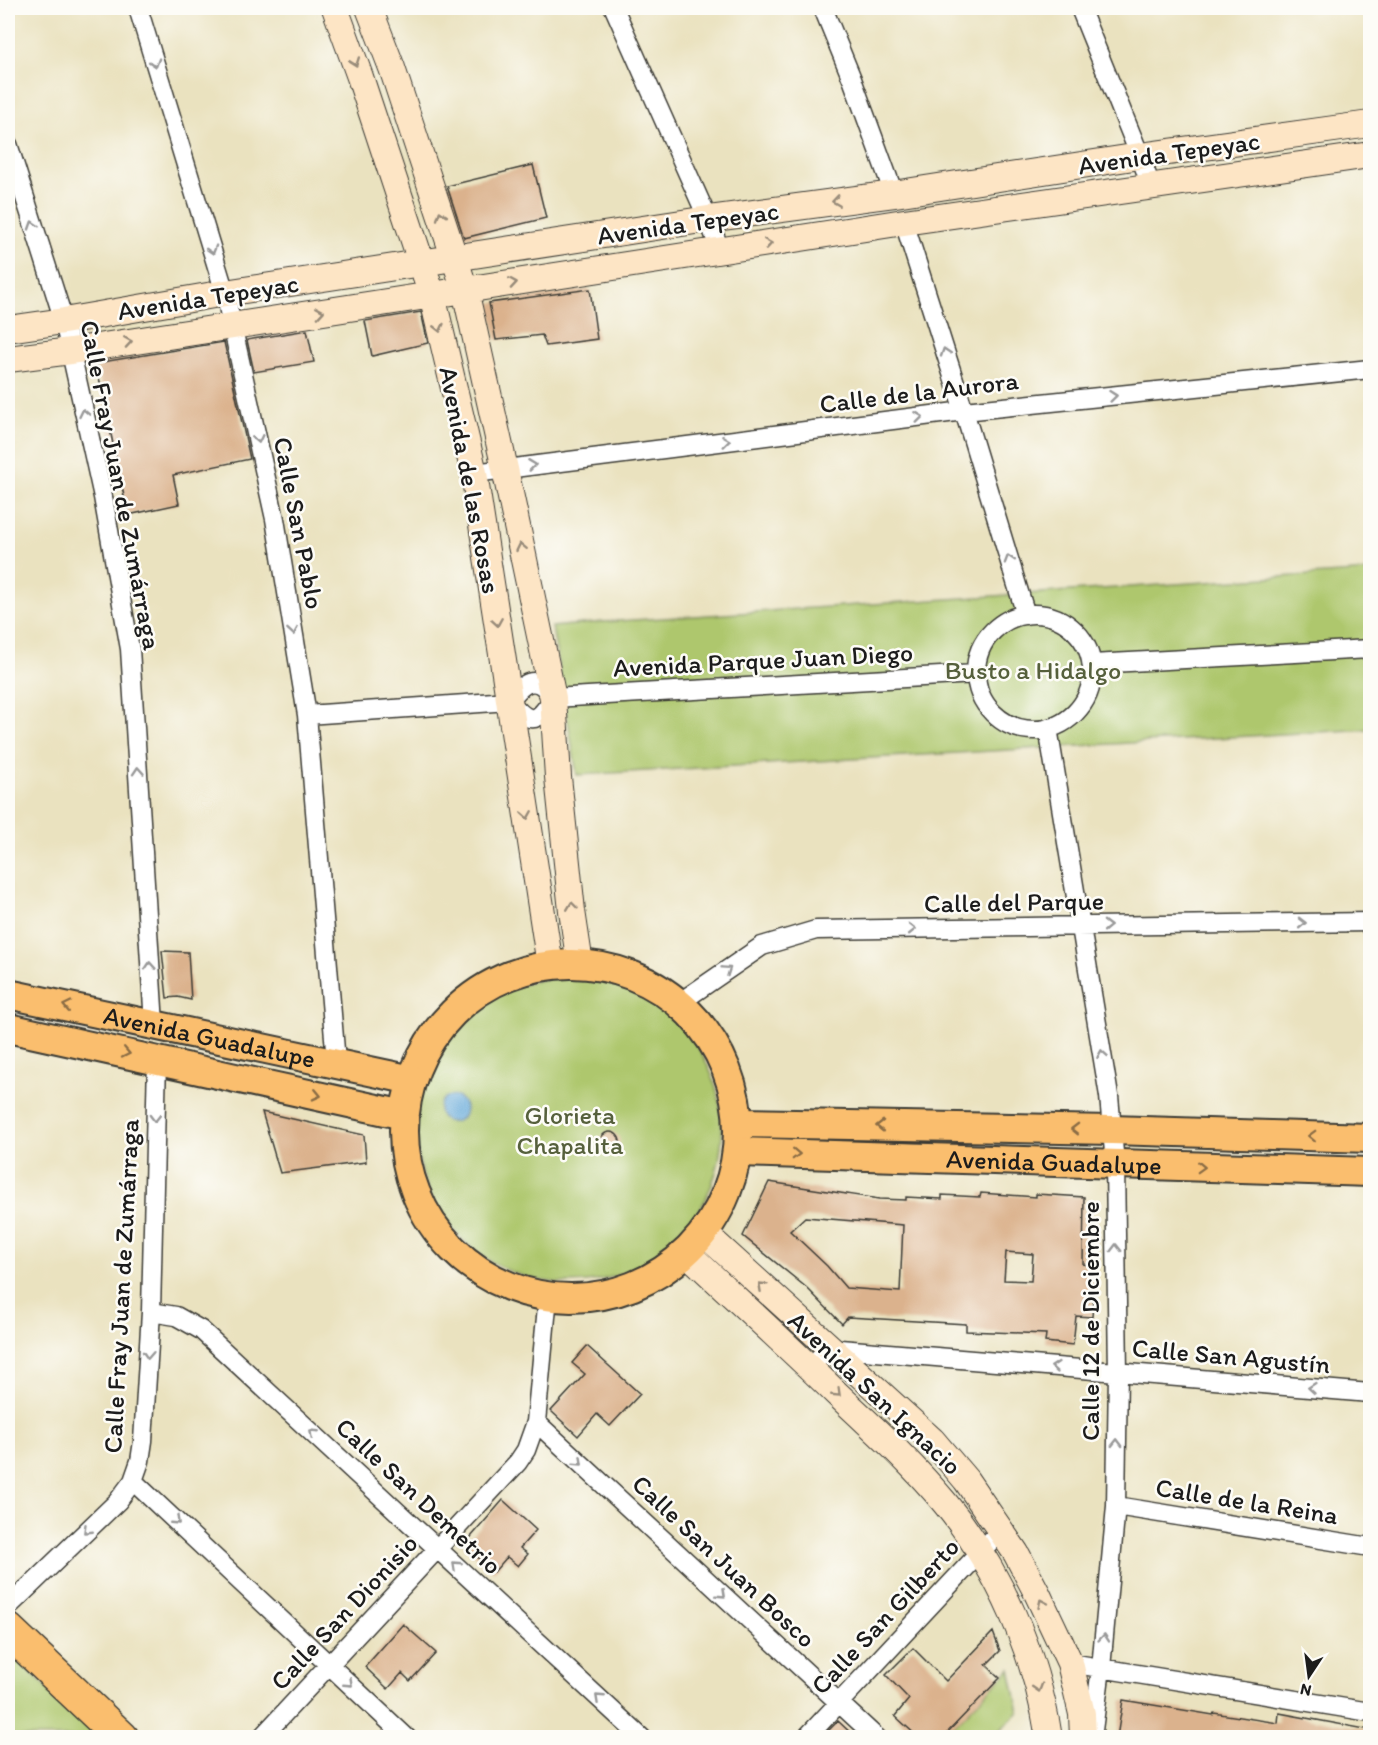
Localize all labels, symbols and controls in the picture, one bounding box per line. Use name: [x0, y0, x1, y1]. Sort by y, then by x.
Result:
one-way arrow: [148, 57, 160, 68]
one-way arrow: [347, 57, 360, 67]
street label: Avenida Tepeyac: [1076, 124, 1262, 182]
street label: Avenida Tepeyac: [595, 194, 781, 252]
one-way arrow: [831, 195, 841, 207]
one-way arrow: [435, 210, 448, 221]
one-way arrow: [28, 220, 40, 231]
one-way arrow: [763, 238, 773, 251]
one-way arrow: [205, 244, 217, 255]
street label: Avenida Tepeyac: [115, 267, 301, 327]
one-way arrow: [508, 277, 518, 290]
one-way arrow: [315, 306, 325, 319]
street label: Calle Fray Juan de Zumárraga: [73, 318, 169, 653]
one-way arrow: [432, 323, 445, 333]
one-way arrow: [122, 336, 132, 349]
one-way arrow: [940, 347, 953, 358]
street label: Avenida de las Rosas: [432, 364, 508, 596]
street label: Calle de la Aurora: [818, 364, 1021, 420]
one-way arrow: [1108, 390, 1117, 403]
one-way arrow: [79, 408, 92, 418]
one-way arrow: [914, 411, 924, 424]
one-way arrow: [250, 434, 263, 444]
street label: Calle San Pablo: [267, 434, 331, 612]
one-way arrow: [721, 435, 730, 448]
one-way arrow: [527, 460, 537, 472]
one-way arrow: [516, 543, 529, 553]
one-way arrow: [1004, 554, 1016, 565]
one-way arrow: [490, 617, 503, 627]
one-way arrow: [287, 626, 299, 636]
street label: Avenida Parque Juan Diego: [612, 636, 914, 684]
park label: Busto a Hidalgo: [945, 654, 1121, 686]
one-way arrow: [132, 767, 145, 776]
one-way arrow: [520, 810, 532, 820]
street label: Calle del Parque: [924, 884, 1104, 920]
one-way arrow: [566, 901, 578, 911]
one-way arrow: [1298, 917, 1307, 929]
one-way arrow: [1103, 920, 1112, 932]
one-way arrow: [908, 923, 917, 935]
one-way arrow: [144, 961, 157, 970]
one-way arrow: [720, 966, 731, 977]
street label: Avenida Guadalupe: [101, 999, 318, 1075]
one-way arrow: [62, 1000, 72, 1013]
one-way arrow: [121, 1046, 131, 1059]
one-way arrow: [1096, 1049, 1109, 1059]
one-way arrow: [311, 1088, 321, 1101]
park label: Glorieta Chapalita: [516, 1099, 624, 1161]
one-way arrow: [149, 1113, 162, 1122]
street label: Calle Fray Juan de Zumárraga: [96, 1117, 146, 1454]
one-way arrow: [876, 1119, 885, 1132]
one-way arrow: [1071, 1123, 1080, 1135]
one-way arrow: [1308, 1130, 1317, 1142]
street label: Avenida Guadalupe: [946, 1143, 1162, 1181]
one-way arrow: [792, 1148, 801, 1160]
one-way arrow: [1197, 1161, 1206, 1173]
street label: Calle 12 de Diciembre: [1074, 1201, 1106, 1441]
one-way arrow: [1110, 1244, 1122, 1253]
one-way arrow: [758, 1283, 769, 1294]
street label: Avenida San Ignacio: [781, 1304, 969, 1482]
street label: Calle San Agustín: [1131, 1331, 1332, 1381]
one-way arrow: [142, 1350, 155, 1359]
one-way arrow: [1051, 1361, 1060, 1374]
one-way arrow: [1308, 1382, 1317, 1395]
one-way arrow: [830, 1386, 840, 1397]
street label: Calle San Demetrio: [329, 1411, 509, 1581]
one-way arrow: [309, 1429, 320, 1440]
one-way arrow: [1111, 1439, 1123, 1448]
one-way arrow: [572, 1455, 583, 1466]
street label: Calle San Juan Bosco: [626, 1468, 822, 1654]
street label: Calle de la Reina: [1153, 1471, 1341, 1531]
one-way arrow: [169, 1514, 180, 1525]
one-way arrow: [84, 1523, 94, 1534]
street label: Calle San Dionisio: [264, 1527, 424, 1697]
street label: Calle San Gilberto: [804, 1531, 966, 1701]
one-way arrow: [452, 1562, 463, 1573]
one-way arrow: [716, 1587, 726, 1598]
one-way arrow: [1037, 1598, 1049, 1609]
one-way arrow: [1097, 1633, 1110, 1642]
north arrow: [1279, 1646, 1339, 1706]
one-way arrow: [342, 1676, 353, 1687]
text: N: [1298, 1680, 1313, 1701]
one-way arrow: [1031, 1682, 1043, 1693]
one-way arrow: [595, 1694, 606, 1705]

